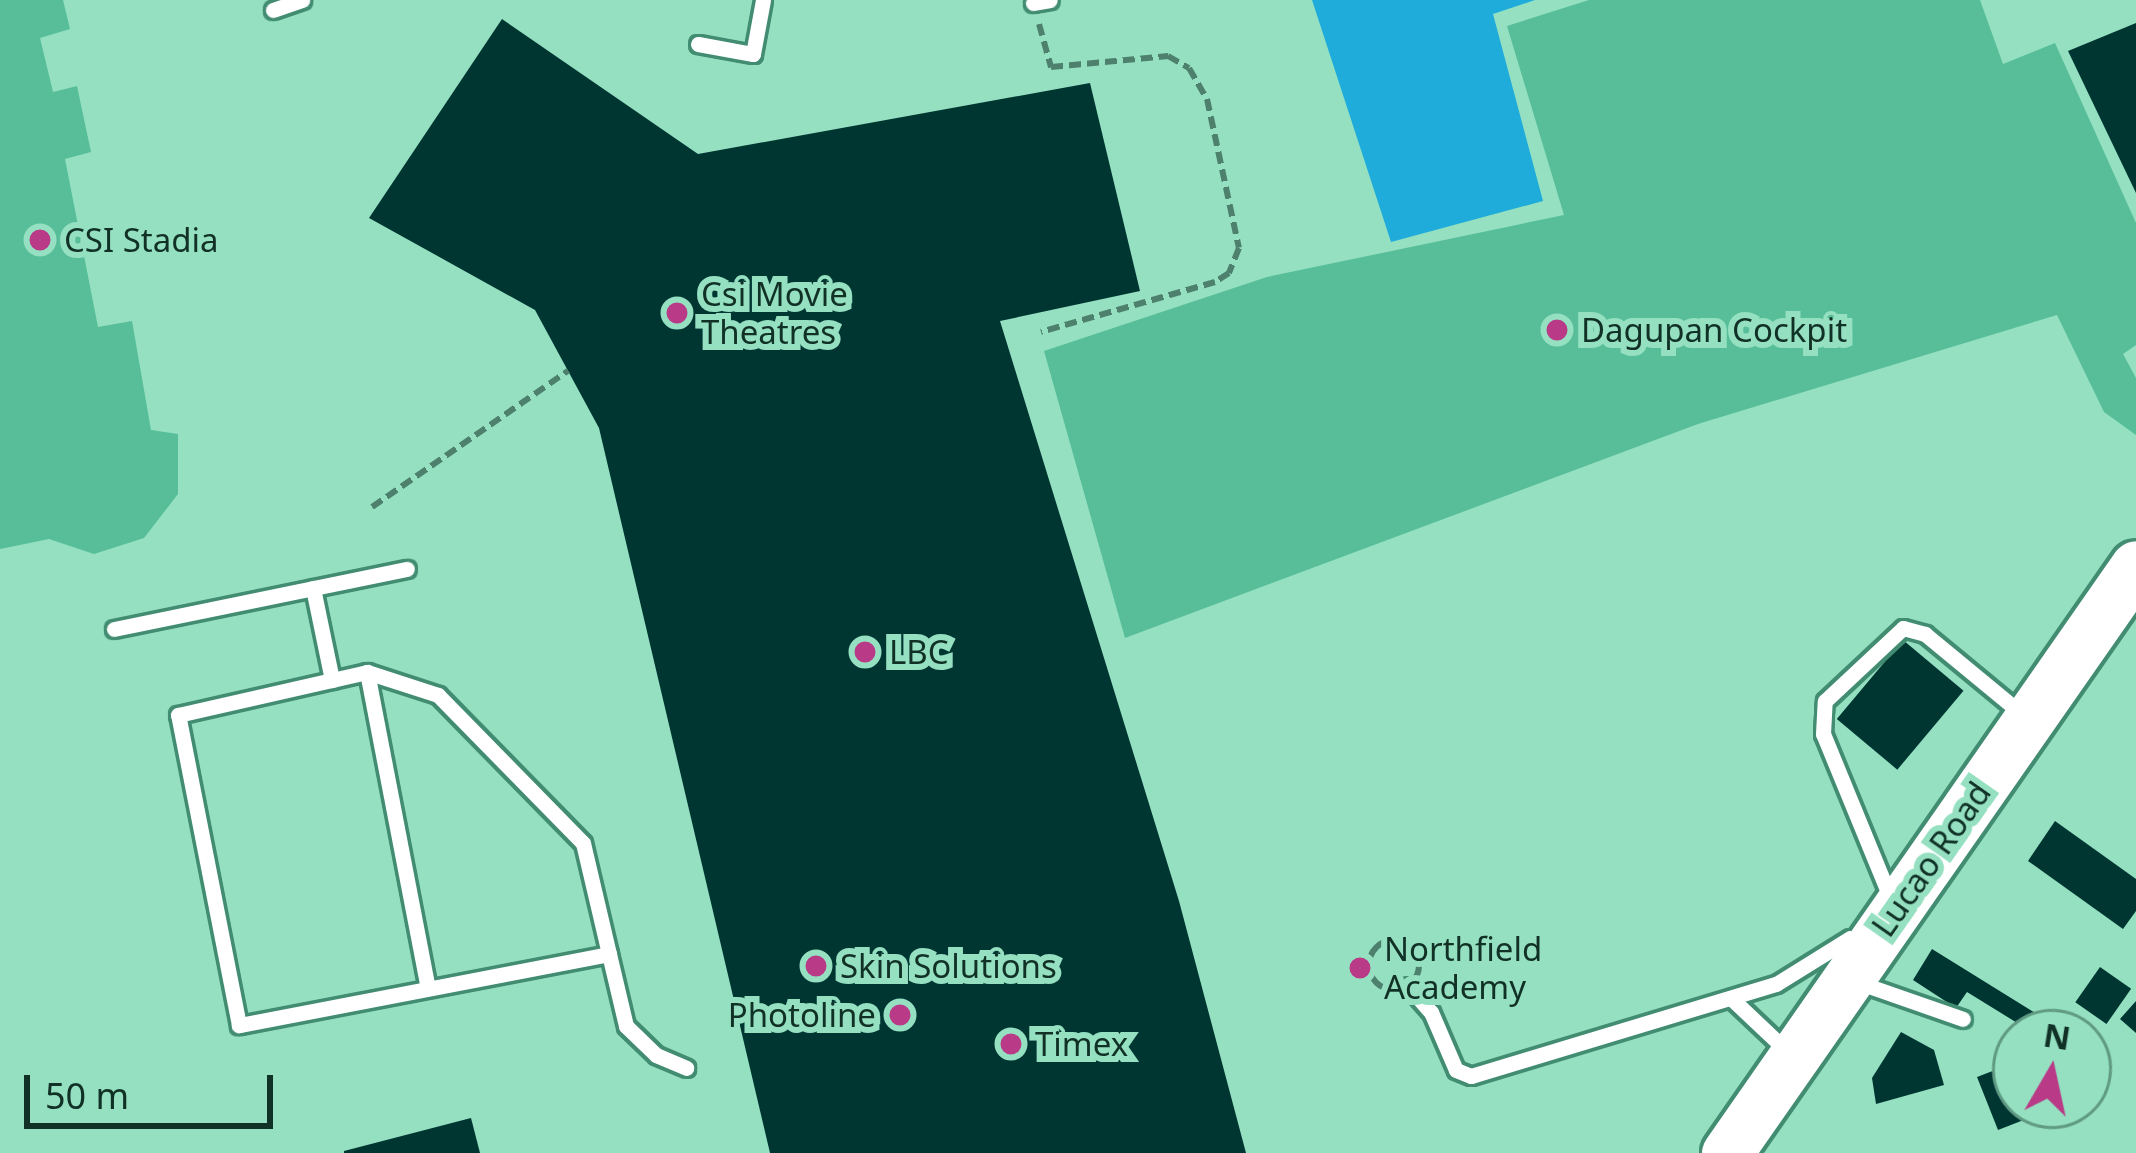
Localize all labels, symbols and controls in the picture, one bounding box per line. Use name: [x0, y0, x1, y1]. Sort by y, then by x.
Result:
place label: CSI Stadia: [64, 220, 219, 260]
marker: CSI Stadia: [27, 227, 53, 253]
place label: Csi Movie Theatres: [701, 274, 848, 352]
marker: Csi Movie Theatres: [664, 300, 690, 326]
place label: Dagupan Cockpit: [1581, 310, 1847, 350]
marker: Dagupan Cockpit: [1544, 317, 1570, 343]
place label: LBC: [889, 632, 949, 672]
marker: LBC: [852, 639, 878, 665]
street label: Lucao Road: [1863, 774, 1999, 944]
place label: Northfield Academy: [1384, 929, 1542, 1007]
place label: Skin Solutions: [840, 946, 1057, 986]
marker: Skin Solutions: [803, 953, 829, 979]
marker: Northfield Academy: [1347, 955, 1373, 981]
place label: Photoline: [728, 995, 876, 1035]
marker: Photoline: [887, 1002, 913, 1028]
north arrow: [1992, 1009, 2112, 1129]
text: N: [2040, 1012, 2074, 1060]
place label: Timex: [1035, 1024, 1128, 1064]
marker: Timex: [998, 1031, 1024, 1057]
scale bar: [30, 1051, 279, 1125]
text: 50 m: [45, 1071, 129, 1120]

